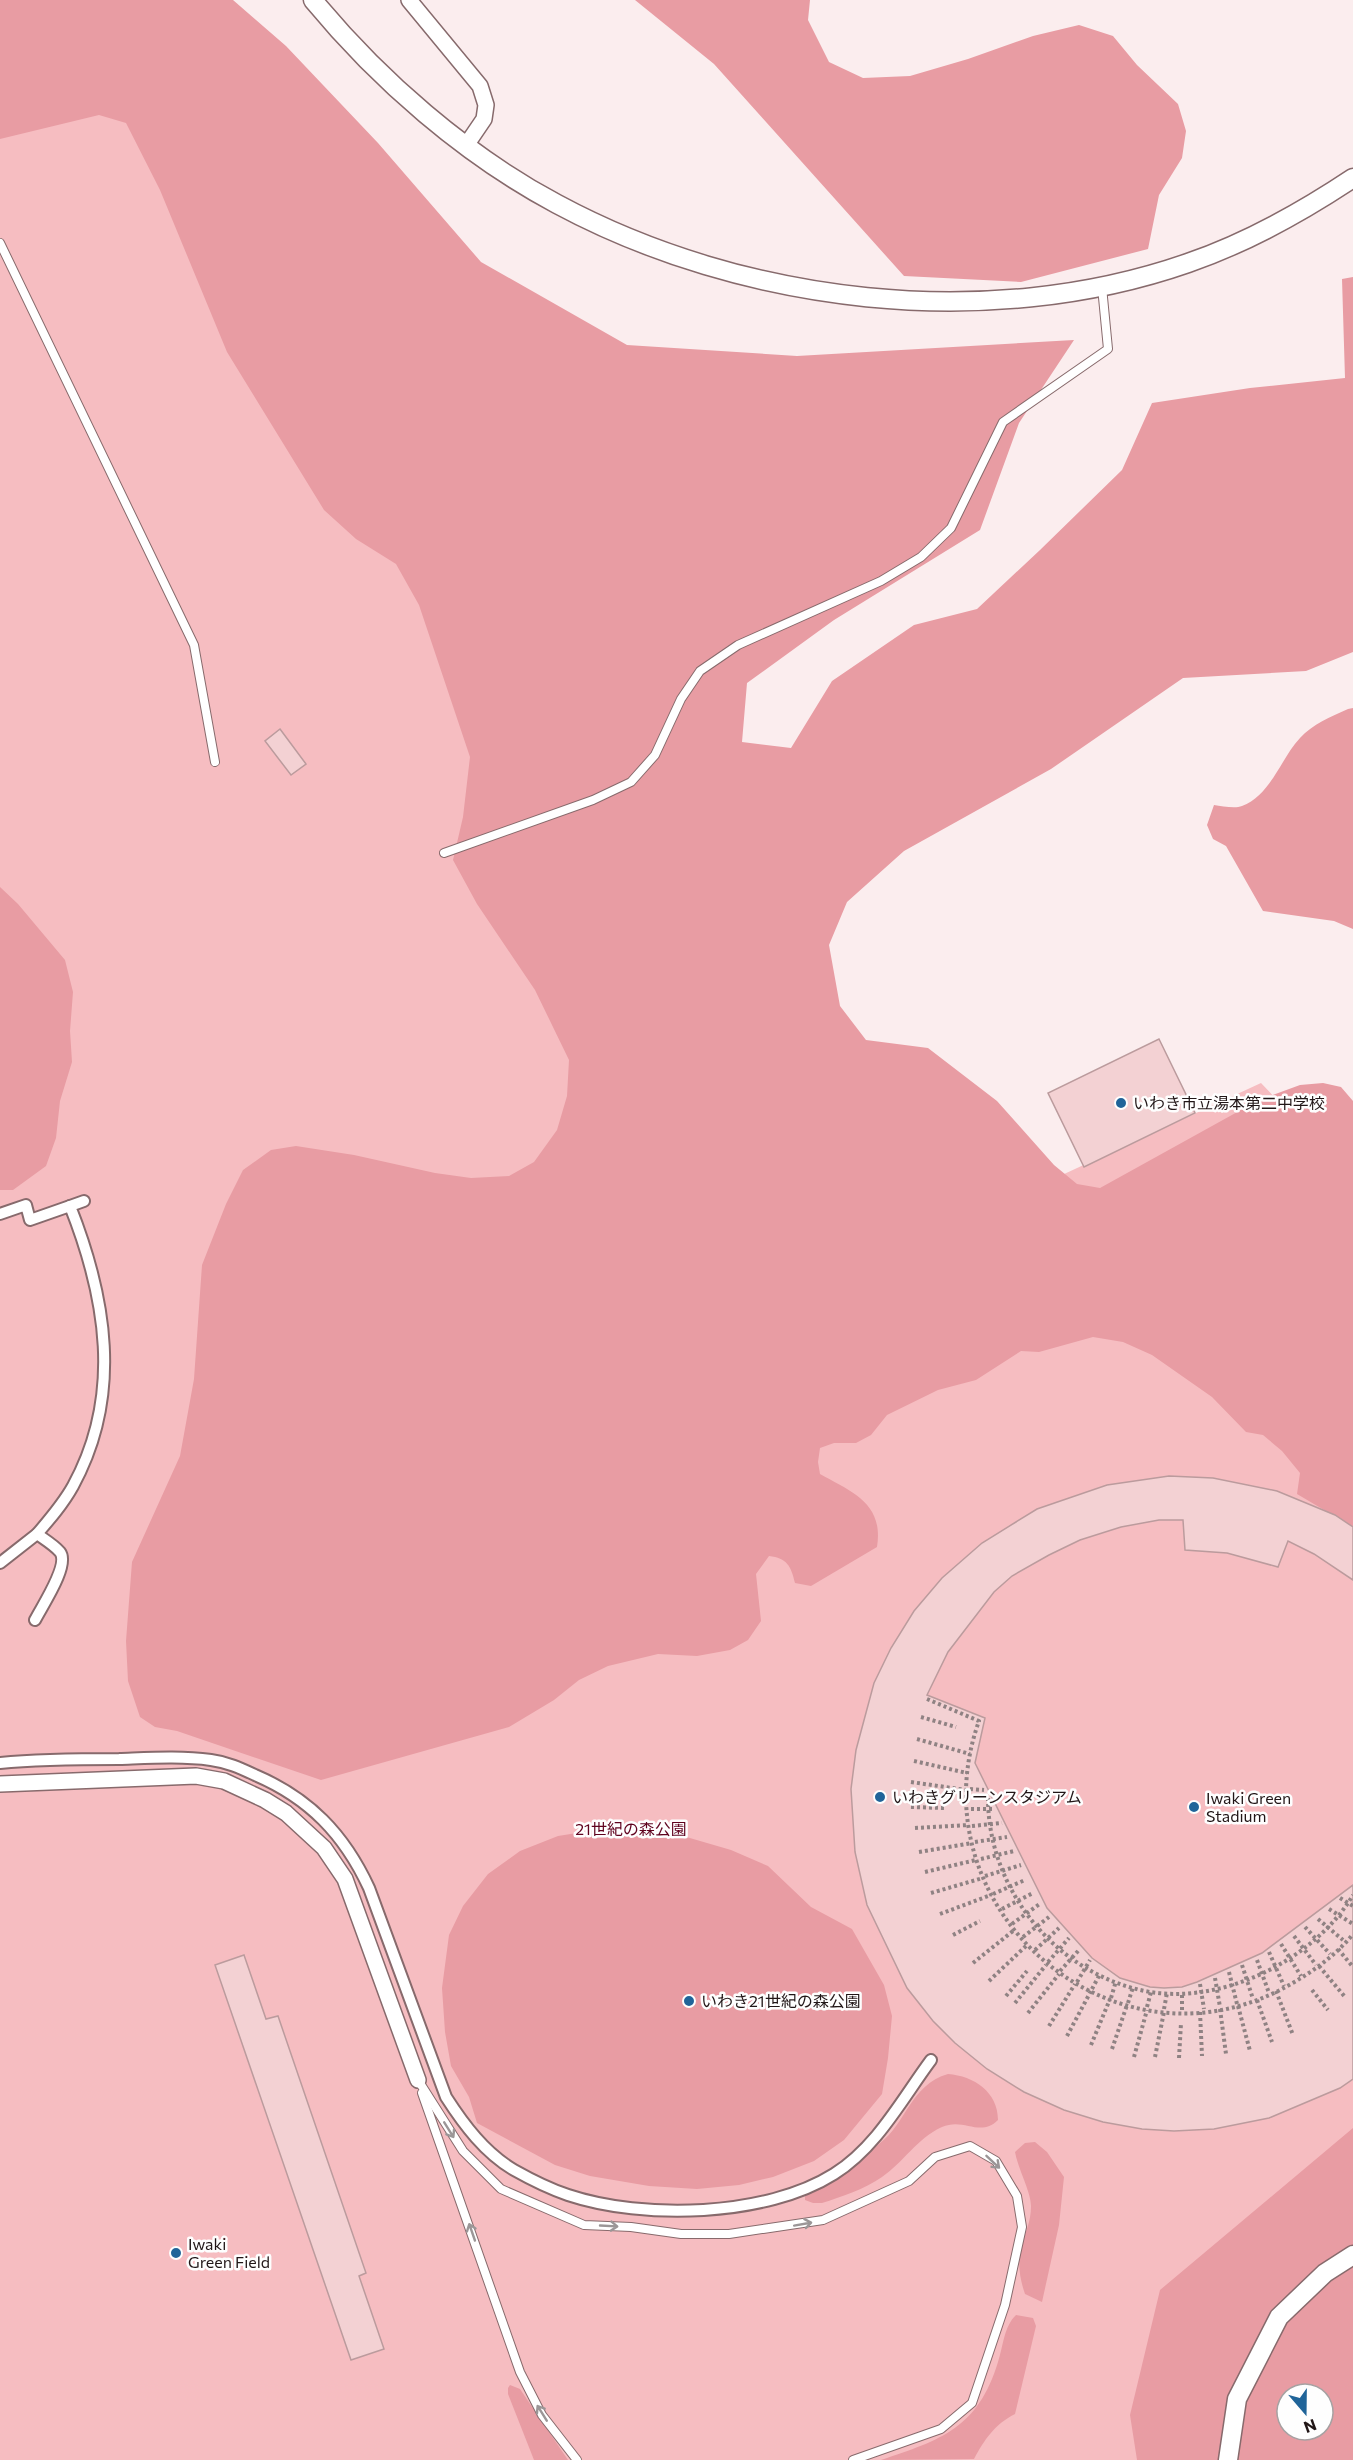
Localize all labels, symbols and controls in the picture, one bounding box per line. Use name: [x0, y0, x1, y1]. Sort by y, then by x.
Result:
place label: いわき市立湯本第二中学校: [1133, 1093, 1325, 1112]
marker: いわき市立湯本第二中学校: [1114, 1096, 1128, 1110]
place label: いわきグリーンスタジアム: [892, 1787, 1082, 1806]
place label: Iwaki Green Stadium: [1206, 1788, 1291, 1825]
marker: いわきグリーンスタジアム: [873, 1790, 887, 1804]
marker: Iwaki Green Stadium: [1187, 1800, 1201, 1814]
park label: 21世紀の森公園: [575, 1819, 687, 1838]
place label: いわき21世紀の森公園: [701, 1991, 861, 2010]
marker: いわき21世紀の森公園: [682, 1994, 696, 2008]
one-way arrow: [443, 2121, 455, 2137]
one-way arrow: [986, 2155, 1001, 2169]
one-way arrow: [793, 2218, 812, 2229]
one-way arrow: [599, 2221, 619, 2232]
one-way arrow: [466, 2223, 477, 2242]
place label: Iwaki Green Field: [188, 2234, 270, 2271]
marker: Iwaki Green Field: [169, 2246, 183, 2260]
north arrow: [1275, 2382, 1335, 2442]
one-way arrow: [536, 2405, 548, 2422]
text: N: [1301, 2416, 1319, 2438]

